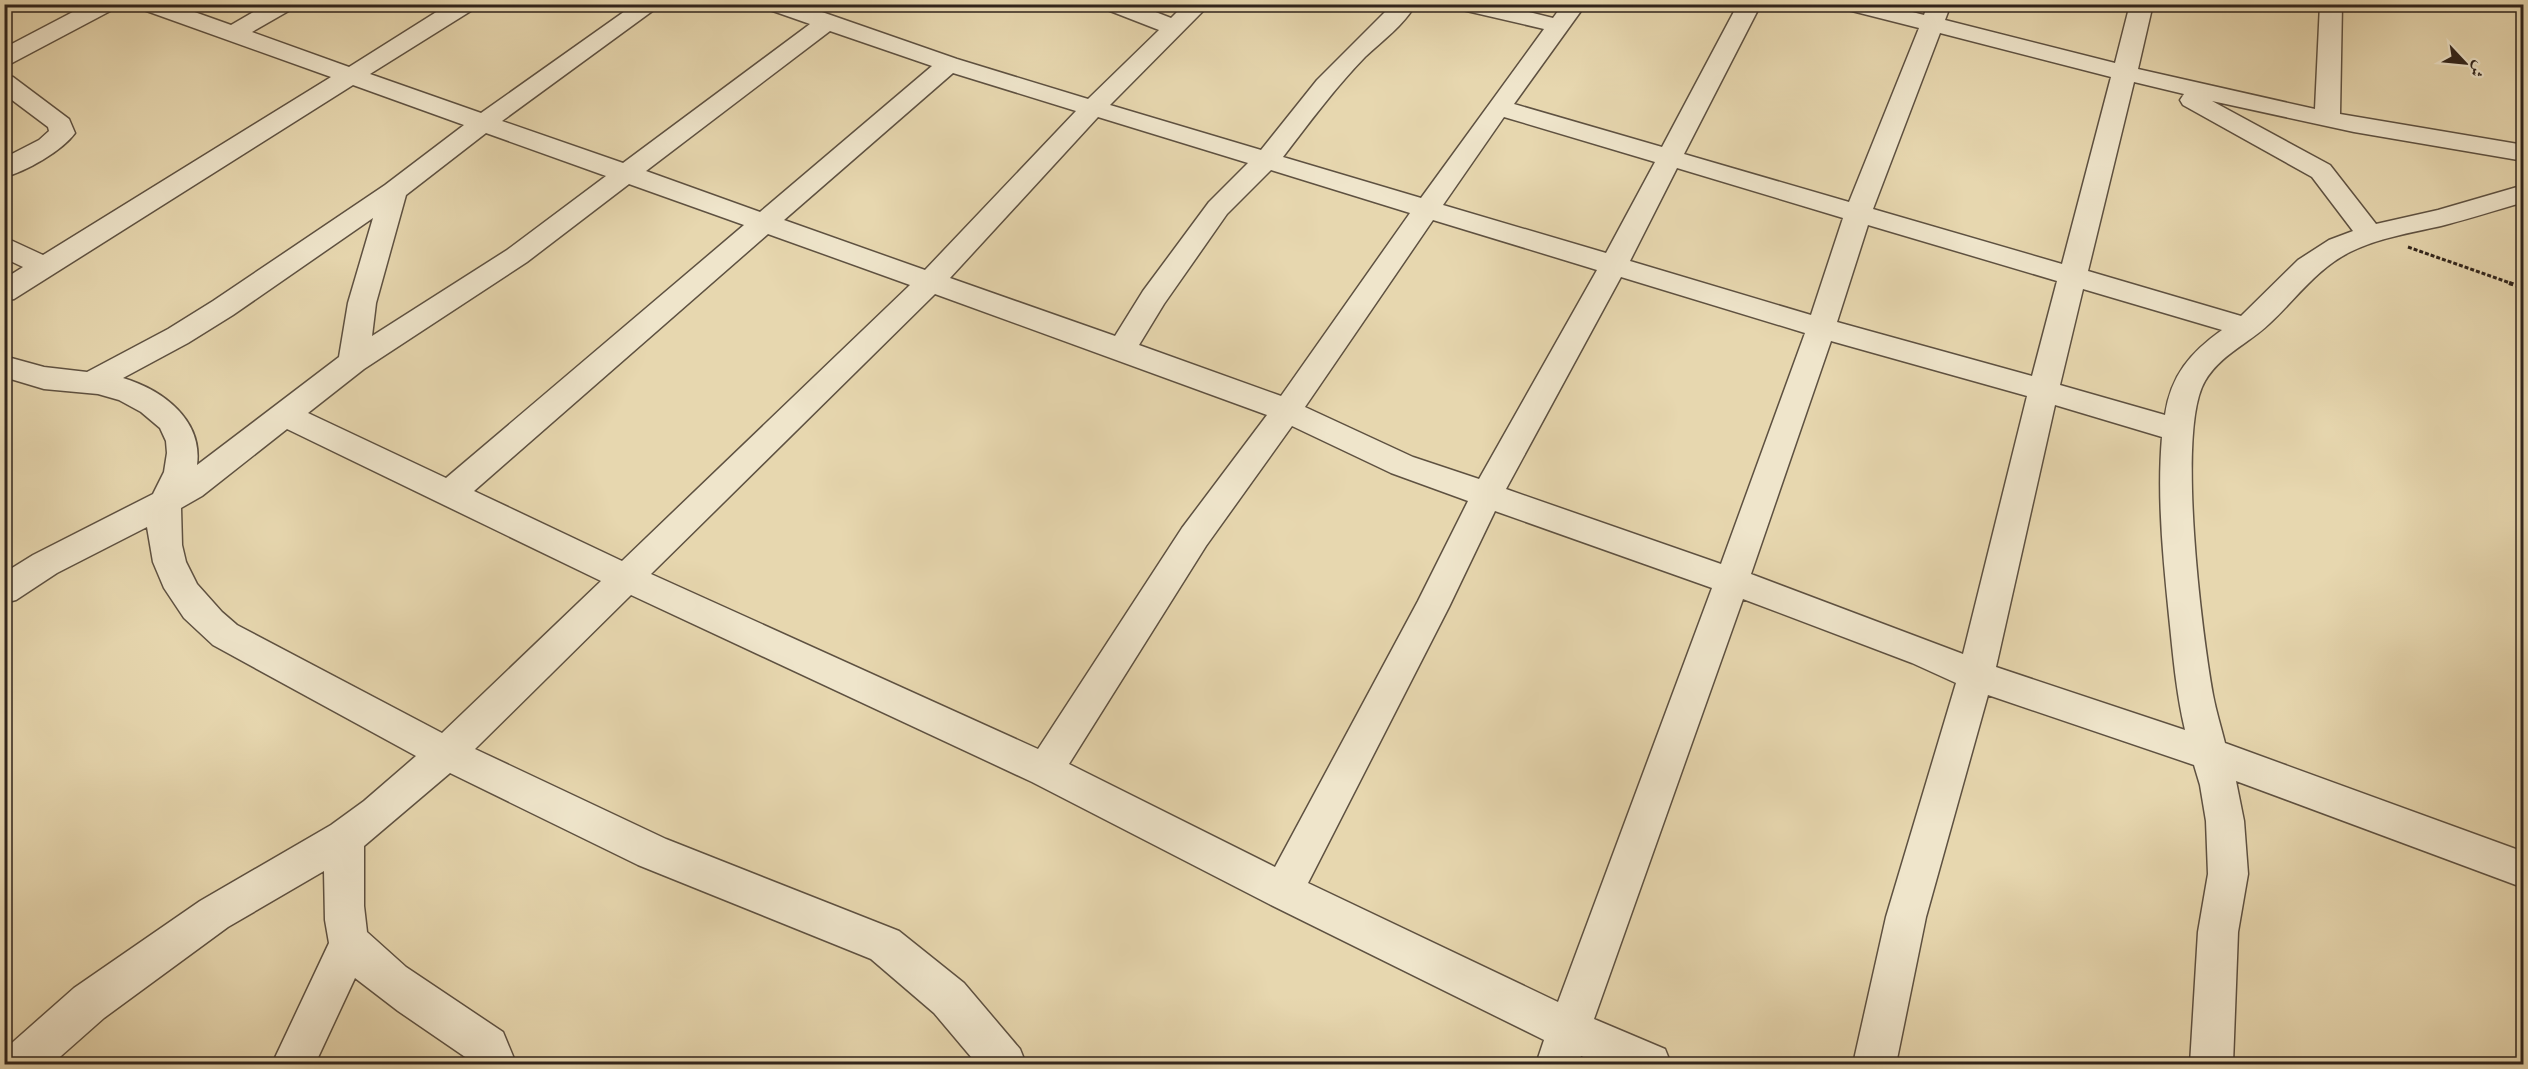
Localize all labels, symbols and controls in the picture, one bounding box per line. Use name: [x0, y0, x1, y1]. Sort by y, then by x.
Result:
north arrow: [2435, 33, 2495, 93]
text: ش: [2466, 58, 2490, 81]

